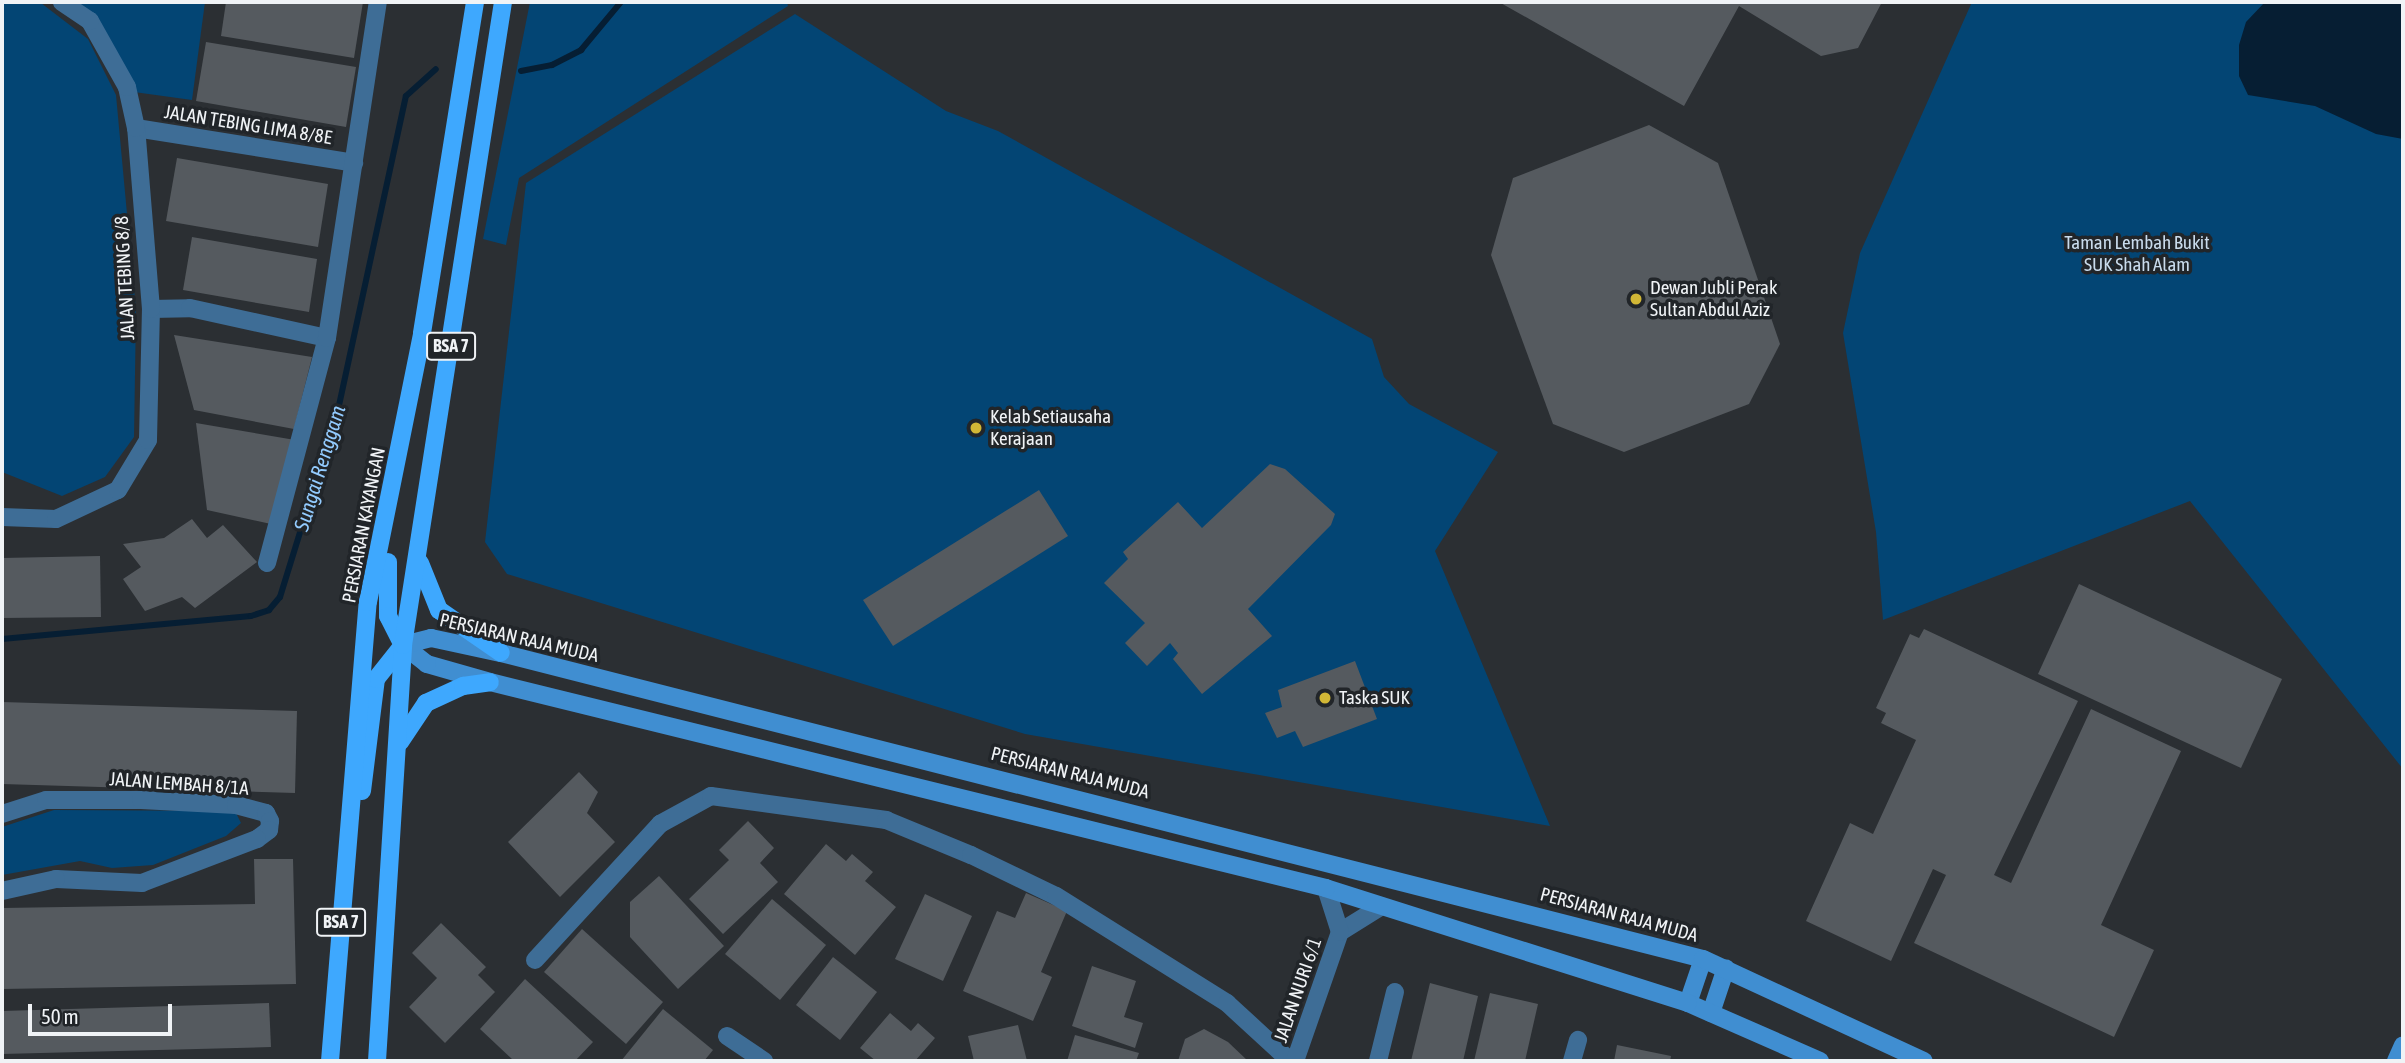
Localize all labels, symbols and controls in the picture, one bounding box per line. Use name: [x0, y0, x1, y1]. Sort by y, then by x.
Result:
street label: JALAN TEBING LIMA 8/8E: [163, 101, 333, 149]
street label: JALAN TEBING 8/8: [110, 215, 140, 341]
park label: Taman Lembah Bukit SUK Shah Alam: [2064, 232, 2210, 276]
place label: Dewan Jubli Perak Sultan Abdul Aziz: [1650, 277, 1777, 321]
marker: Dewan Jubli Perak Sultan Abdul Aziz: [1628, 291, 1644, 307]
road number: BSA 7: [425, 332, 477, 360]
water label: Sungai Renggam: [288, 402, 350, 534]
place label: Kelab Setiausaha Kerajaan: [990, 406, 1111, 450]
marker: Kelab Setiausaha Kerajaan: [968, 420, 984, 436]
street label: PERSIARAN KAYANGAN: [338, 445, 390, 605]
street label: PERSIARAN RAJA MUDA: [437, 609, 601, 667]
place label: Taska SUK: [1339, 687, 1410, 709]
marker: Taska SUK: [1317, 690, 1333, 706]
street label: PERSIARAN RAJA MUDA: [988, 742, 1152, 804]
street label: JALAN LEMBAH 8/1A: [109, 768, 249, 800]
street label: PERSIARAN RAJA MUDA: [1538, 883, 1700, 947]
road number: BSA 7: [315, 908, 367, 937]
street label: JALAN NURI 6/1: [1269, 935, 1327, 1045]
scale bar: [32, 990, 175, 1034]
text: 50 m: [41, 1004, 79, 1028]

